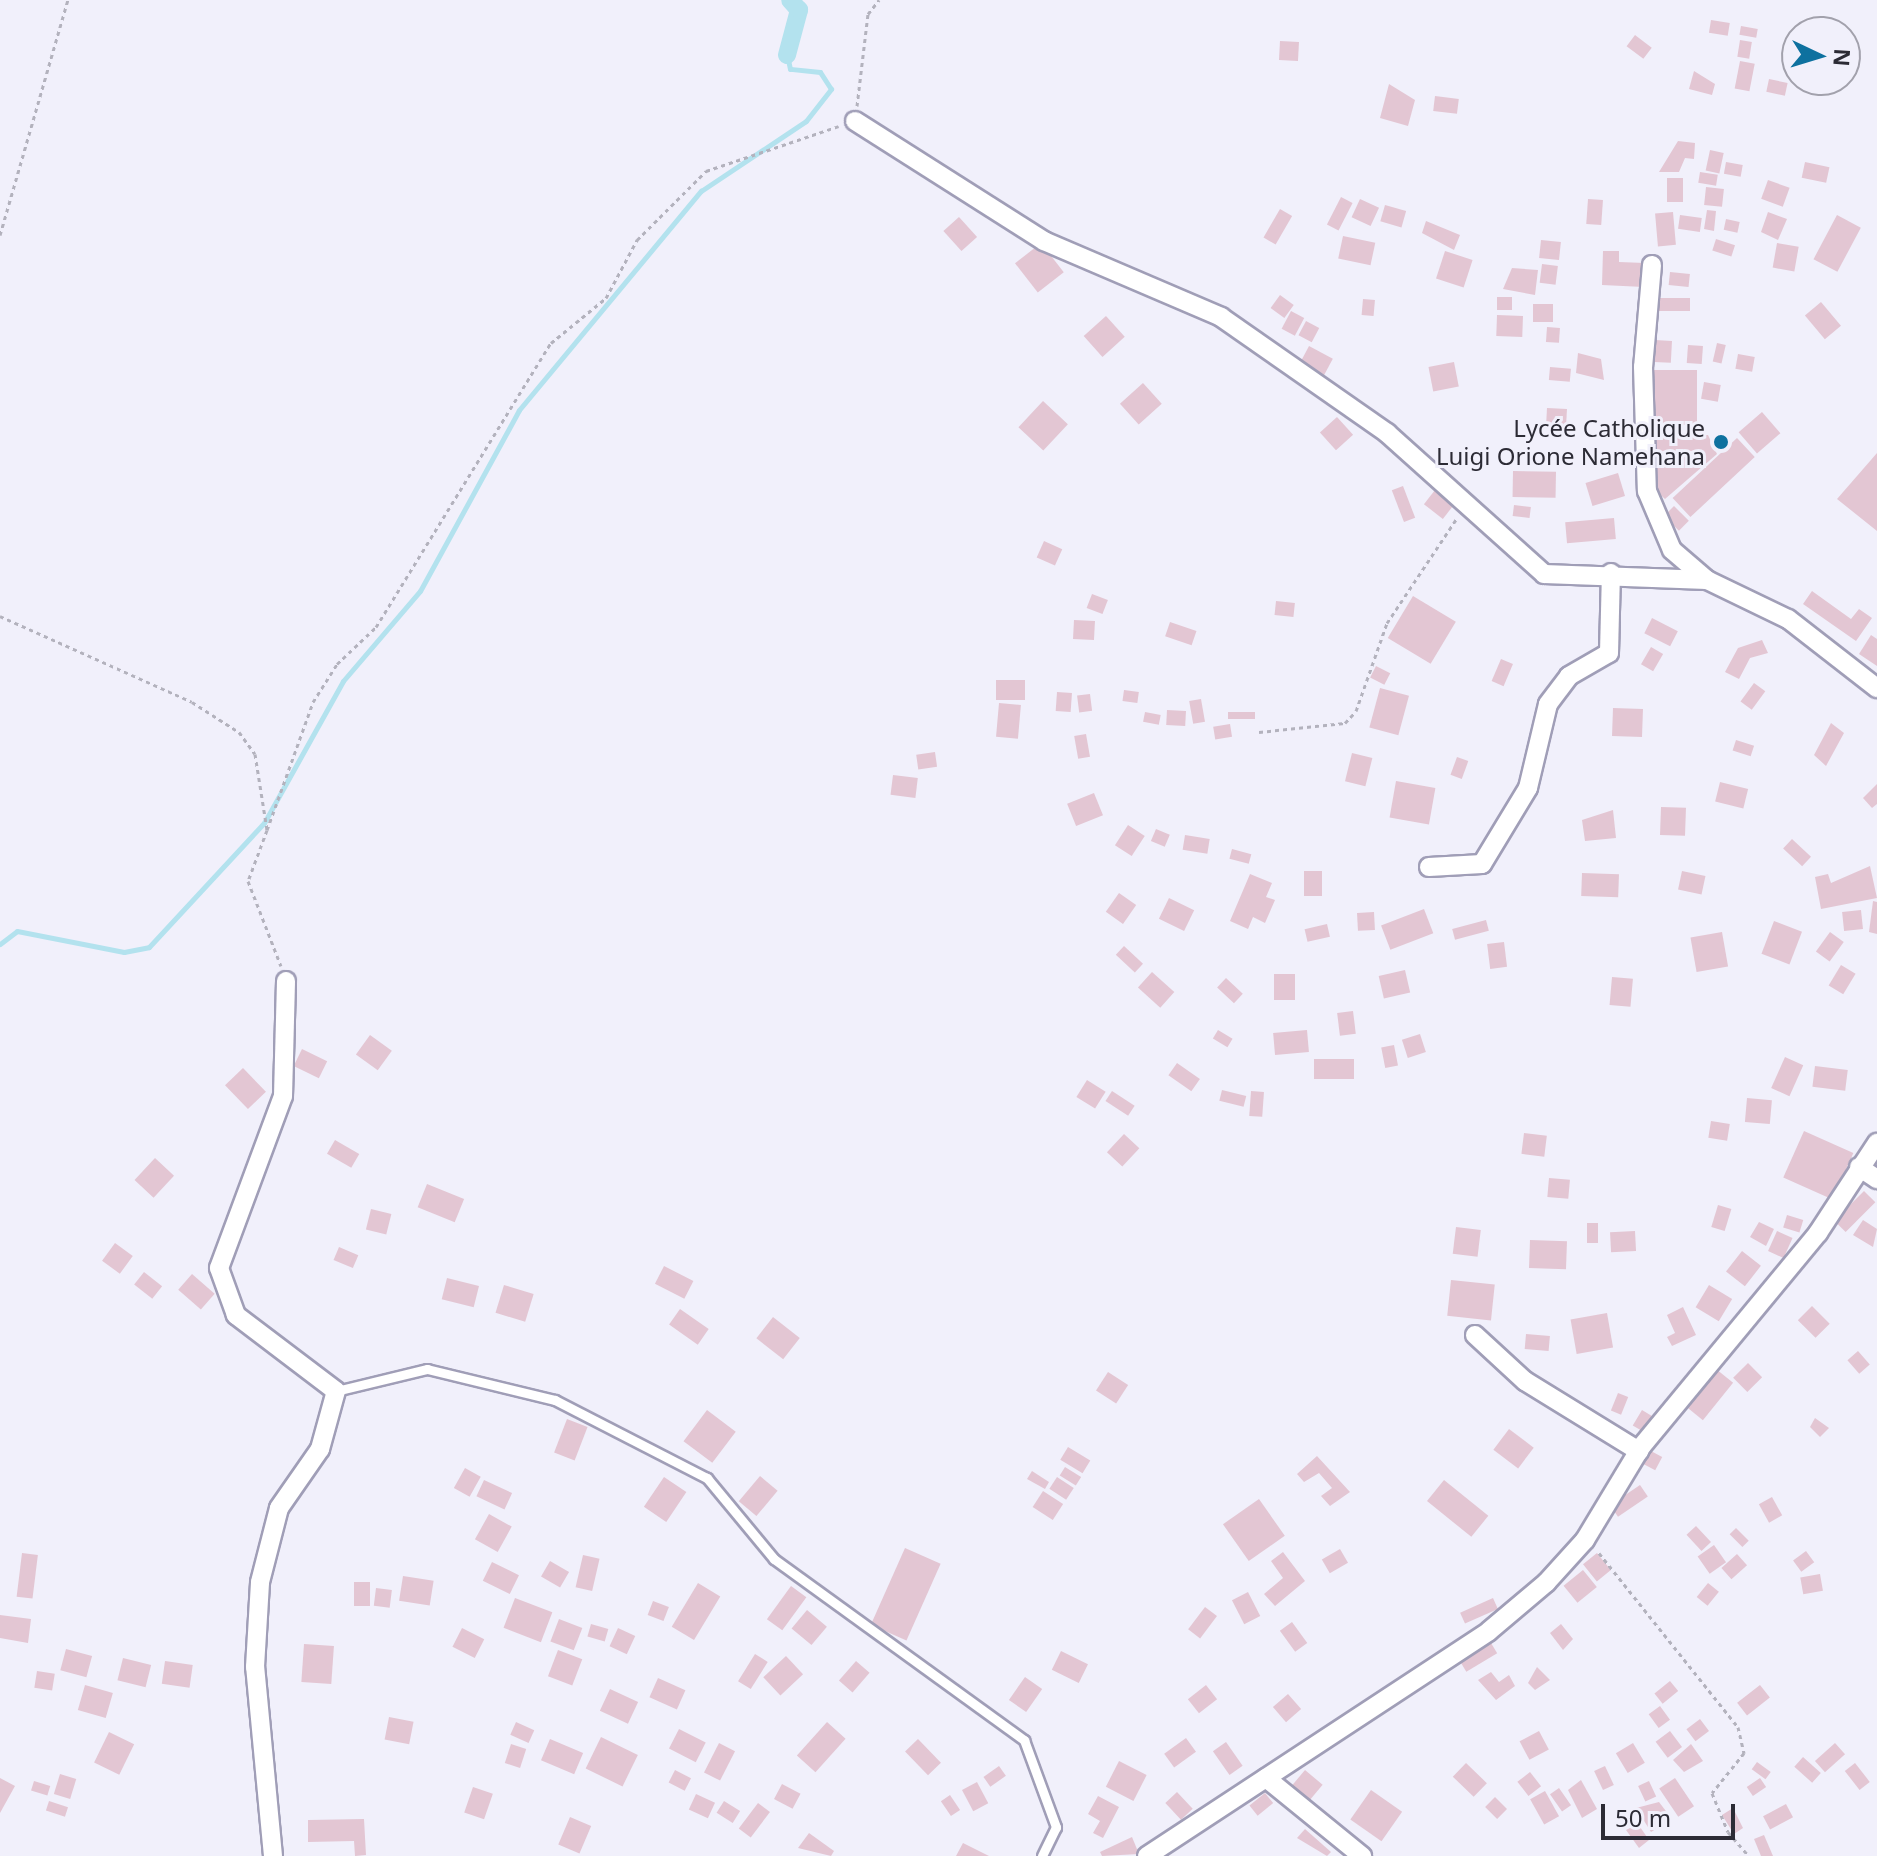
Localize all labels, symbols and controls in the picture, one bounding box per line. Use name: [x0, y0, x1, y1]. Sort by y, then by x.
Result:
north arrow: [1781, 16, 1861, 96]
text: N: [1827, 48, 1859, 67]
place label: Lycée Catholique Luigi Orione Namehana: [1436, 414, 1705, 470]
marker: Lycée Catholique Luigi Orione Namehana: [1712, 433, 1730, 451]
scale bar: [1605, 1788, 1739, 1838]
text: 50 m: [1615, 1801, 1671, 1834]

